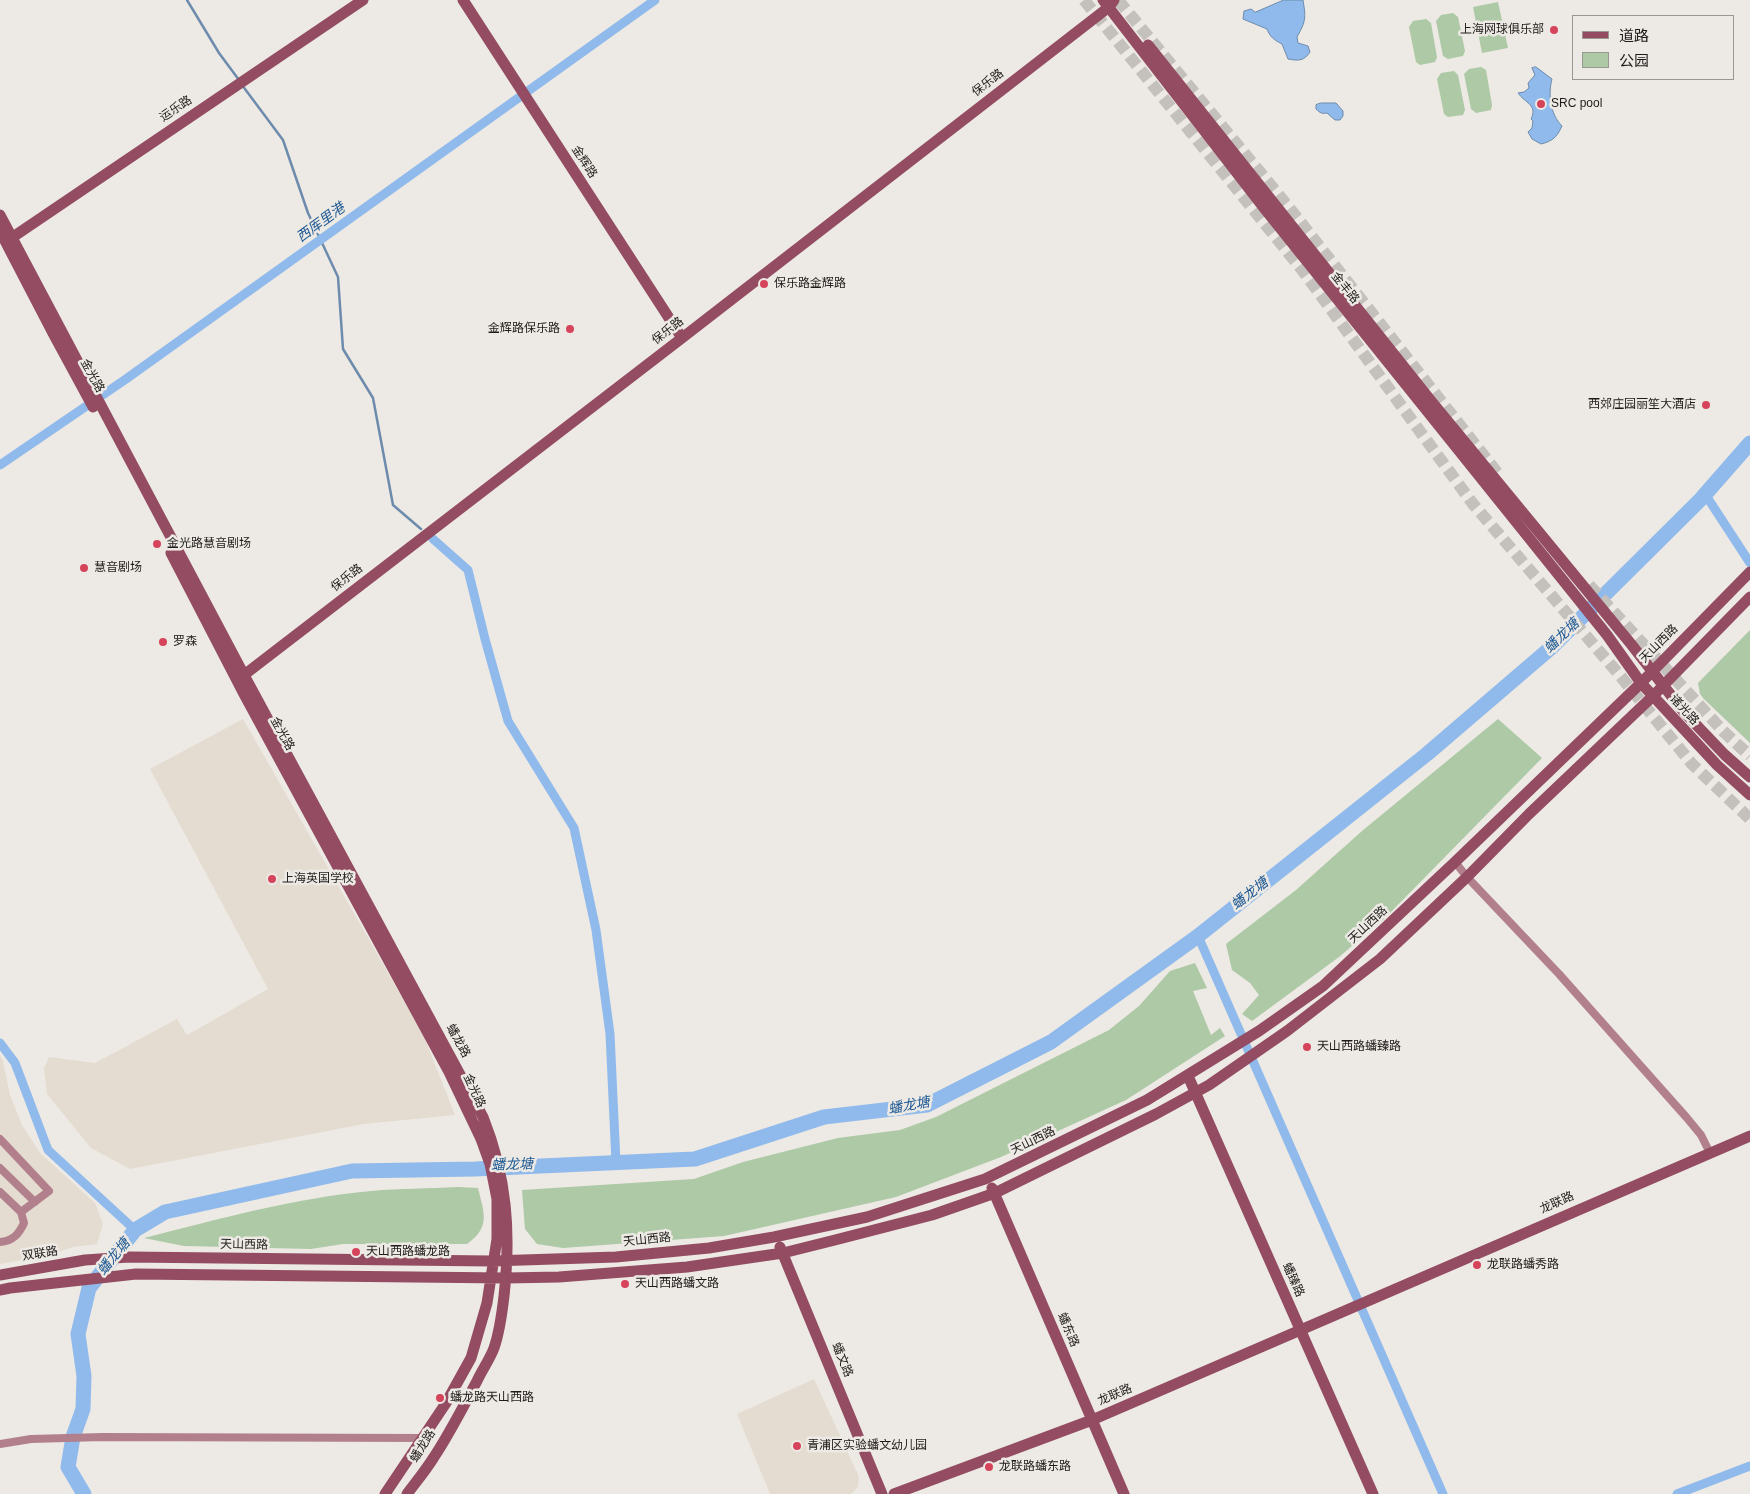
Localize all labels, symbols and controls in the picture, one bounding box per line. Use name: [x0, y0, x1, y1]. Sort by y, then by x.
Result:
legend: [1572, 15, 1735, 80]
place label: 上海网球俱乐部: [1460, 23, 1544, 37]
marker: 上海网球俱乐部: [1548, 24, 1560, 36]
text: 道路: [1619, 27, 1649, 44]
text: 公园: [1619, 52, 1649, 69]
street label: 保乐路: [969, 66, 1007, 100]
street label: 运乐路: [157, 93, 195, 125]
place label: SRC pool: [1551, 97, 1602, 111]
marker: SRC pool: [1535, 98, 1547, 110]
street label: 金辉路: [568, 143, 600, 181]
water label: 西厍里港: [293, 200, 349, 246]
street label: 金丰路: [1328, 269, 1362, 307]
place label: 保乐路金辉路: [774, 277, 846, 291]
marker: 保乐路金辉路: [758, 278, 770, 290]
street label: 保乐路: [649, 314, 687, 348]
place label: 金辉路保乐路: [488, 322, 560, 336]
marker: 金辉路保乐路: [564, 323, 576, 335]
street label: 金光路: [77, 357, 107, 395]
place label: 西郊庄园丽笙大酒店: [1588, 398, 1696, 412]
marker: 西郊庄园丽笙大酒店: [1700, 399, 1712, 411]
place label: 金光路慧音剧场: [167, 537, 251, 551]
marker: 金光路慧音剧场: [151, 538, 163, 550]
place label: 慧音剧场: [94, 561, 142, 575]
street label: 保乐路: [328, 561, 366, 595]
marker: 慧音剧场: [78, 562, 90, 574]
water label: 蟠龙塘: [1541, 615, 1583, 657]
street label: 天山西路: [1637, 622, 1681, 666]
place label: 罗森: [173, 635, 197, 649]
marker: 罗森: [157, 636, 169, 648]
street label: 诸光路: [1666, 692, 1702, 728]
street label: 金光路: [267, 715, 297, 753]
place label: 上海英国学校: [282, 872, 354, 886]
marker: 上海英国学校: [266, 873, 278, 885]
water label: 蟠龙塘: [1228, 874, 1272, 914]
street label: 天山西路: [1346, 903, 1390, 947]
street label: 蟠龙路: [443, 1022, 473, 1060]
place label: 天山西路蟠臻路: [1317, 1040, 1401, 1054]
marker: 天山西路蟠臻路: [1301, 1041, 1313, 1053]
street label: 金光路: [460, 1072, 488, 1110]
water label: 蟠龙塘: [887, 1094, 931, 1118]
street label: 天山西路: [1008, 1124, 1058, 1158]
water label: 蟠龙塘: [491, 1156, 533, 1174]
street label: 龙联路: [1538, 1189, 1576, 1217]
street label: 天山西路: [622, 1230, 672, 1250]
water label: 蟠龙塘: [94, 1235, 134, 1279]
street label: 天山西路: [220, 1237, 268, 1253]
street label: 双联路: [21, 1244, 59, 1264]
place label: 天山西路蟠龙路: [366, 1245, 450, 1259]
marker: 天山西路蟠龙路: [350, 1246, 362, 1258]
place label: 龙联路蟠秀路: [1487, 1258, 1559, 1272]
marker: 龙联路蟠秀路: [1471, 1259, 1483, 1271]
street label: 蟠臻路: [1279, 1261, 1307, 1299]
place label: 天山西路蟠文路: [635, 1277, 719, 1291]
marker: 天山西路蟠文路: [619, 1278, 631, 1290]
street label: 蟠东路: [1054, 1311, 1082, 1349]
street label: 蟠文路: [829, 1341, 855, 1379]
street label: 龙联路: [1096, 1381, 1134, 1409]
place label: 蟠龙路天山西路: [450, 1391, 534, 1405]
marker: 蟠龙路天山西路: [434, 1392, 446, 1404]
street label: 蟠龙路: [407, 1427, 439, 1465]
place label: 青浦区实验蟠文幼儿园: [807, 1439, 927, 1453]
marker: 青浦区实验蟠文幼儿园: [791, 1440, 803, 1452]
place label: 龙联路蟠东路: [999, 1460, 1071, 1474]
marker: 龙联路蟠东路: [983, 1461, 995, 1473]

